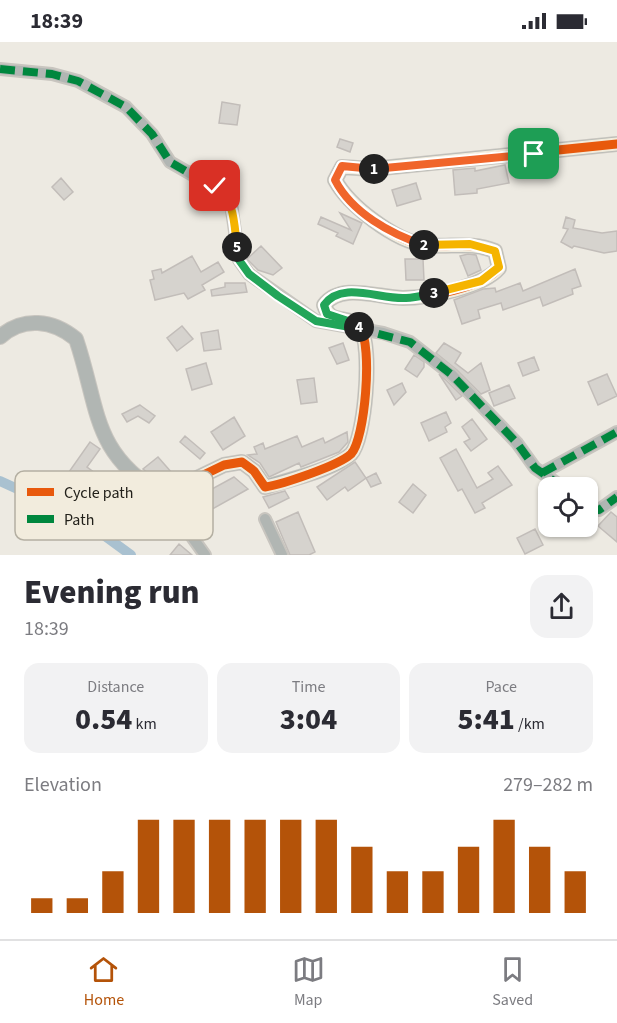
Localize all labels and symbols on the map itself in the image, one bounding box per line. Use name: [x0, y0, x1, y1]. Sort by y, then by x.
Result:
pin: [508, 128, 559, 179]
pin: 1: [359, 154, 389, 184]
pin: [189, 160, 240, 211]
pin: 2: [409, 230, 439, 260]
pin: 5: [222, 232, 252, 262]
pin: 3: [419, 278, 449, 308]
pin: 4: [344, 312, 374, 342]
legend: [15, 471, 213, 540]
text: Cycle path: [64, 482, 133, 504]
text: Path: [64, 509, 94, 531]

